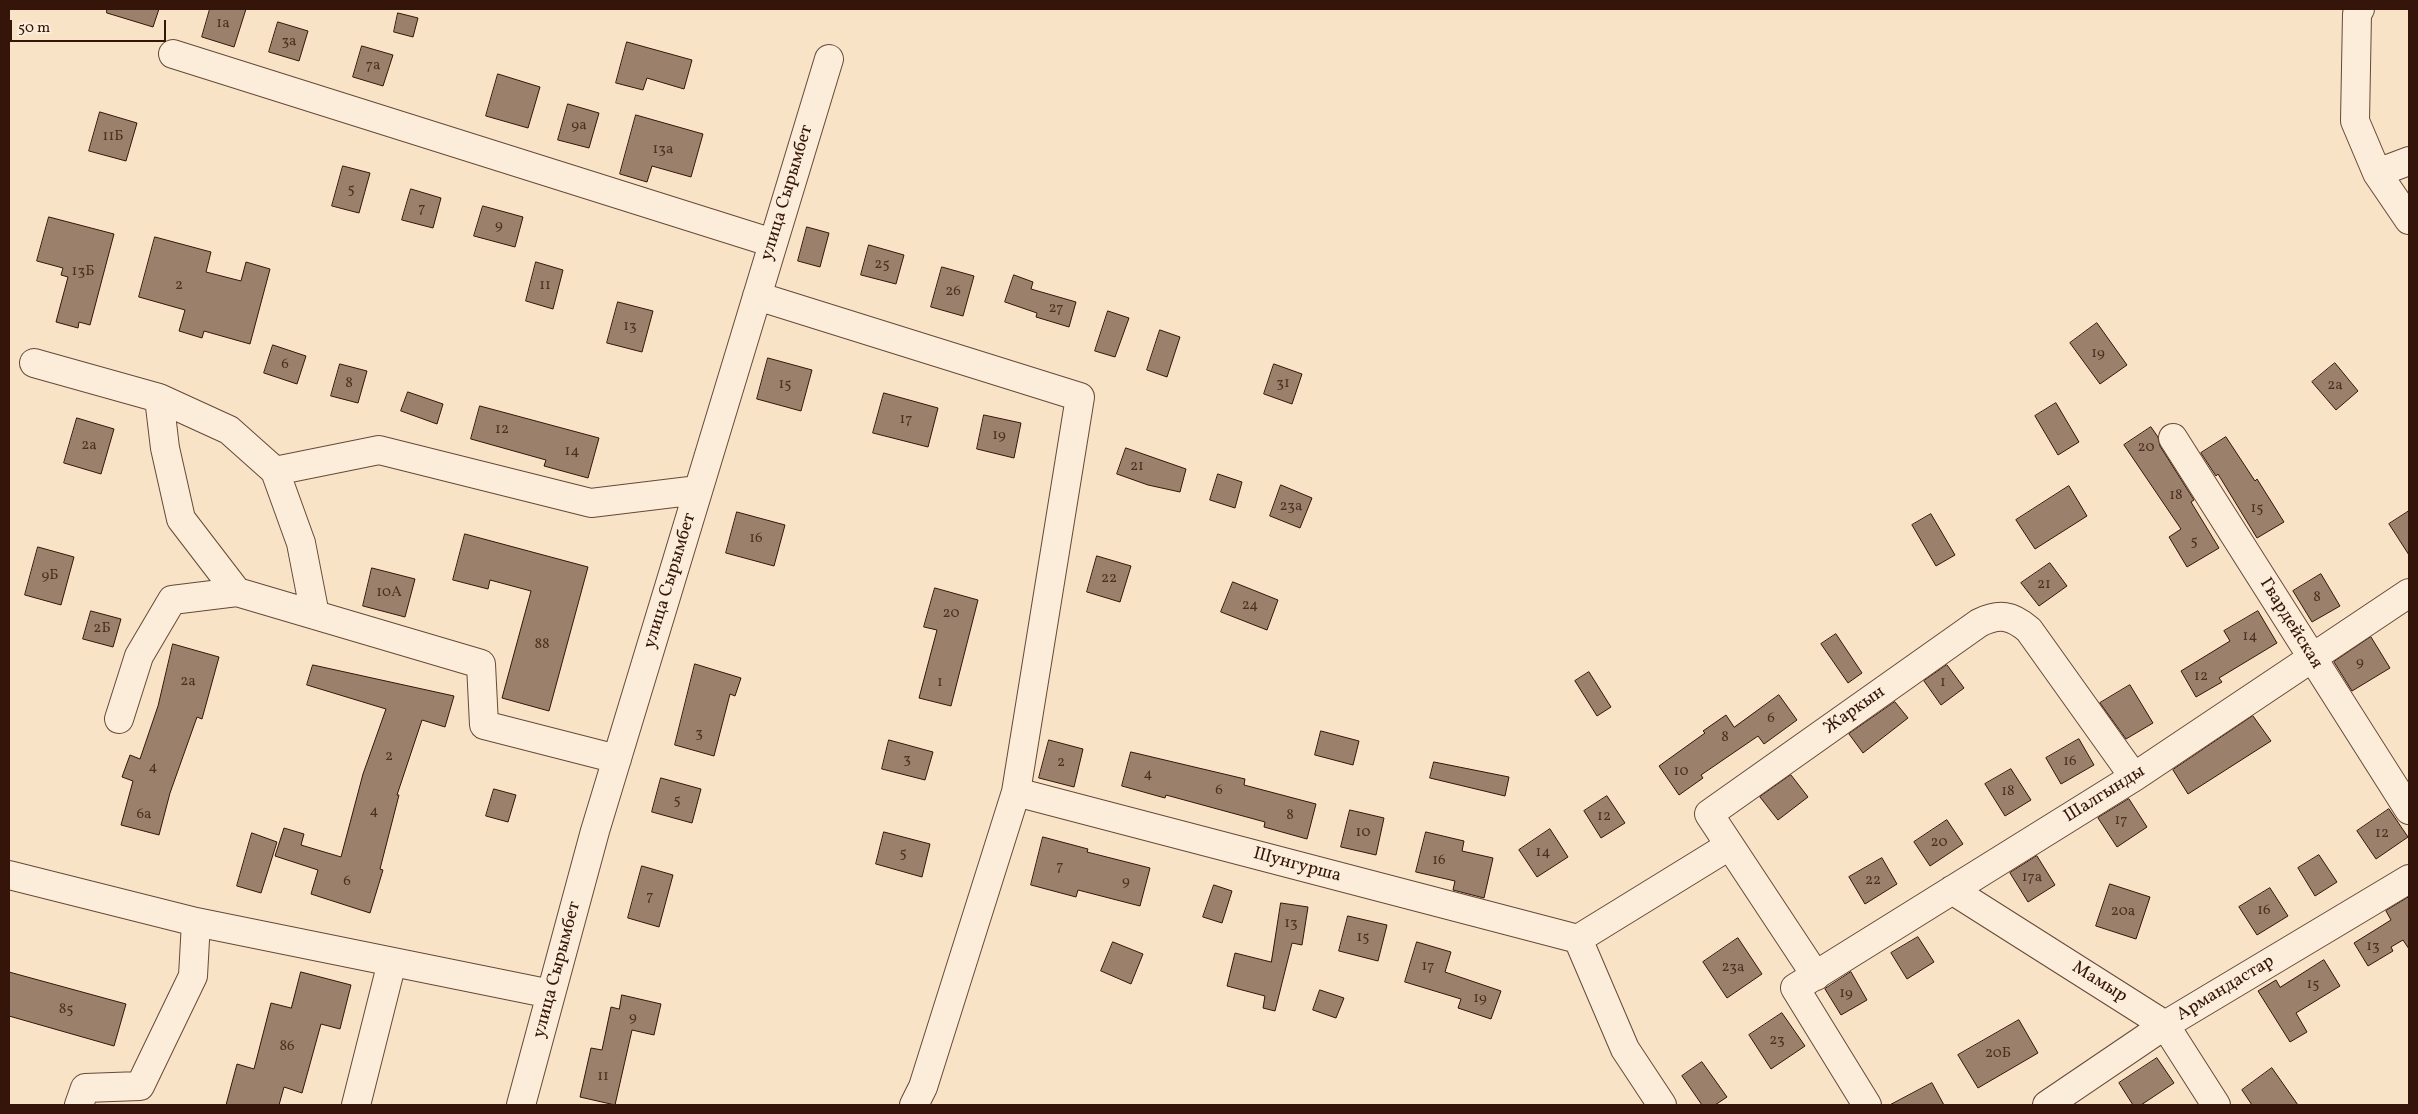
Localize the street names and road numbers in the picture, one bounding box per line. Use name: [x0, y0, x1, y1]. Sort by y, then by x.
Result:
street label: улица Сырымбет: [757, 123, 819, 263]
street label: улица Сырымбет: [640, 511, 702, 651]
street label: Гвардейская: [2254, 575, 2326, 673]
street label: Жаркын: [1820, 682, 1890, 740]
street label: Шалгынды: [2061, 762, 2149, 828]
street label: Шунгурша: [1251, 844, 1343, 888]
street label: улица Сырымбет: [529, 899, 587, 1041]
street label: Армандастар: [2173, 951, 2279, 1027]
street label: Мамыр: [2067, 958, 2131, 1008]

